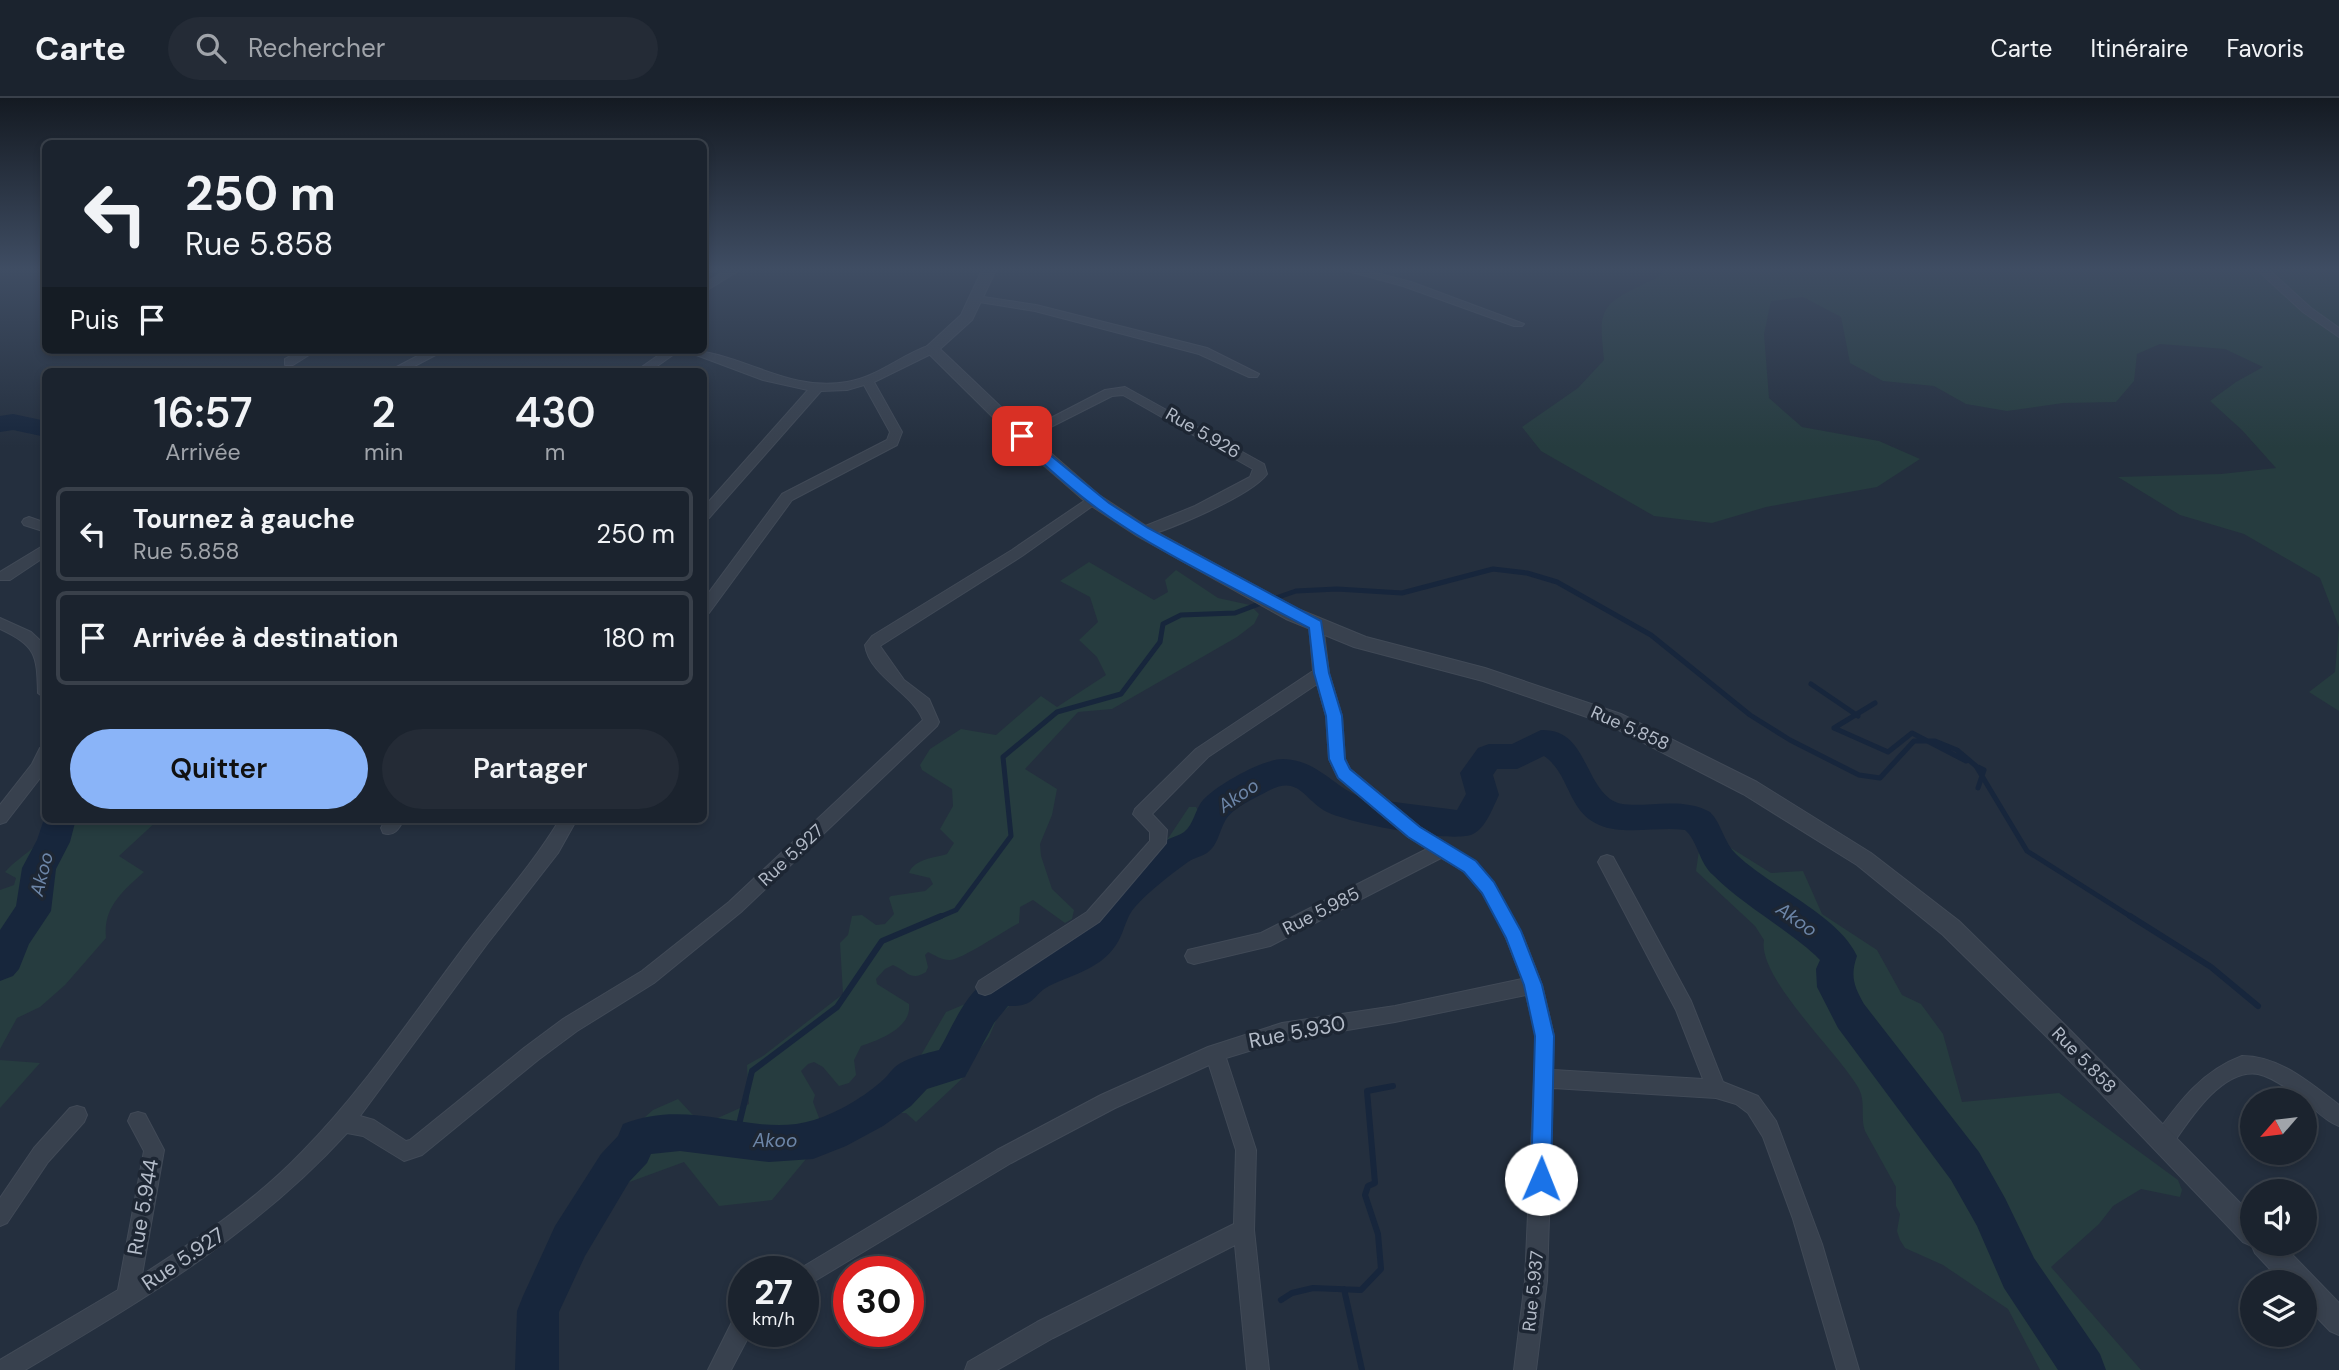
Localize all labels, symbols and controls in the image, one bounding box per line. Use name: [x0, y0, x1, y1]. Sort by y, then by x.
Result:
search box: [168, 17, 658, 80]
text: Carte: [35, 27, 126, 70]
icon: search: [192, 29, 230, 67]
text: Rechercher: [248, 31, 385, 65]
text: Carte: [1991, 33, 2052, 64]
text: Itinéraire: [2090, 33, 2188, 64]
text: Favoris: [2226, 33, 2304, 64]
text: 250 m: [185, 161, 336, 225]
icon: left: [70, 168, 161, 259]
text: Rue 5.858: [185, 223, 333, 265]
icon: arrive: [133, 301, 171, 339]
text: Puis: [70, 303, 119, 337]
text: 16:57: [153, 385, 253, 440]
text: 2: [371, 385, 396, 440]
text: 430: [514, 385, 596, 440]
street label: Rue 5.926: [1161, 402, 1245, 464]
pin: [992, 406, 1052, 466]
icon: arrive: [1003, 417, 1041, 455]
text: Arrivée: [165, 437, 241, 467]
text: min: [364, 437, 403, 467]
text: m: [545, 437, 565, 467]
text: Tournez à gauche: [133, 502, 355, 536]
icon: left: [74, 515, 112, 553]
text: 250 m: [596, 517, 675, 551]
text: Rue 5.858: [133, 536, 240, 566]
icon: arrive: [74, 619, 112, 657]
text: Arrivée à destination: [133, 621, 399, 655]
text: 180 m: [603, 621, 675, 655]
street label: Rue 5.858: [1587, 700, 1673, 756]
button: Quitter: [70, 729, 368, 809]
button: Partager: [382, 729, 679, 809]
water label: Akoo: [1212, 773, 1264, 819]
street label: Rue 5.927: [753, 819, 829, 891]
water label: Akoo: [24, 849, 59, 900]
street label: Rue 5.985: [1279, 881, 1363, 941]
water label: Akoo: [1770, 896, 1822, 942]
street label: Rue 5.930: [1246, 1009, 1348, 1055]
street label: Rue 5.858: [2046, 1022, 2122, 1098]
north arrow: [2240, 1088, 2317, 1166]
map controls: [2240, 1088, 2317, 1347]
water label: Akoo: [752, 1128, 797, 1153]
position arrow: [1504, 1142, 1578, 1216]
street label: Rue 5.944: [121, 1157, 165, 1257]
button: sound: [2240, 1179, 2317, 1256]
street label: Rue 5.927: [136, 1221, 230, 1297]
street label: Rue 5.937: [1517, 1249, 1549, 1333]
speed limit sign: 30: [833, 1256, 924, 1347]
text: 27: [754, 1269, 793, 1315]
button: layers: [2240, 1270, 2317, 1347]
text: km/h: [752, 1307, 795, 1331]

